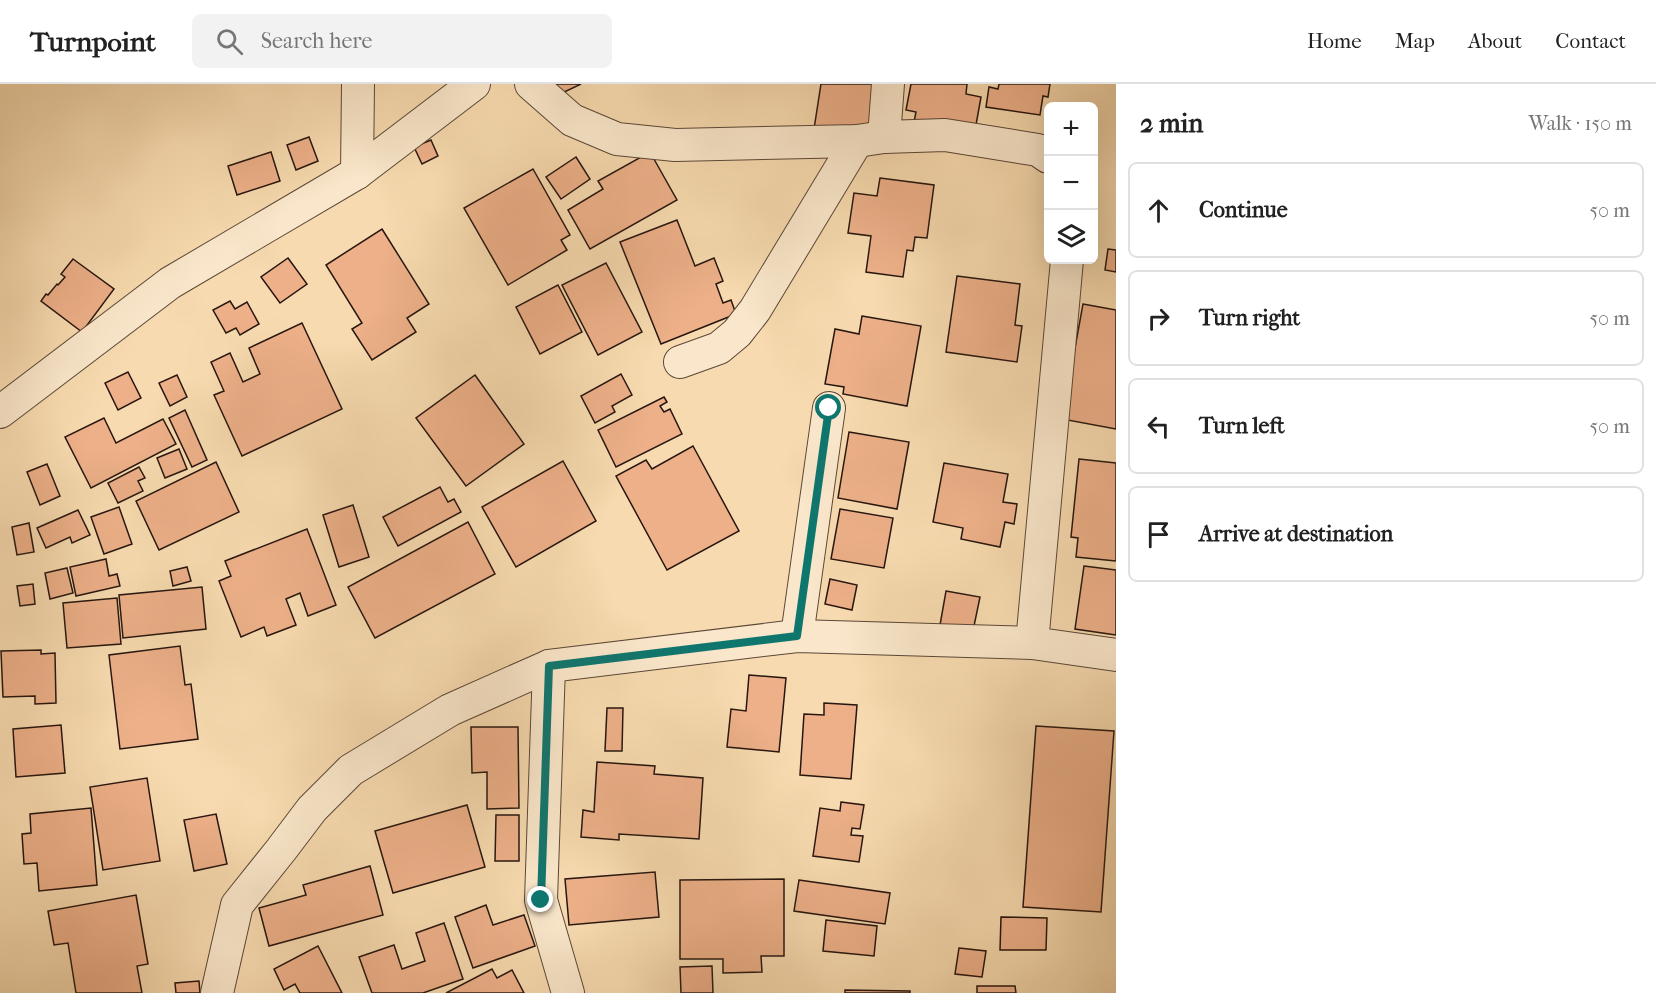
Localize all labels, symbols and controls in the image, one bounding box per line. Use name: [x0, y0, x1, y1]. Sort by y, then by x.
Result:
search box: [192, 14, 612, 68]
text: Turnpoint: [30, 25, 156, 58]
icon: search: [213, 25, 246, 58]
text: Search here: [261, 28, 372, 54]
text: Home: [1307, 29, 1362, 53]
text: Map: [1395, 29, 1435, 53]
text: About: [1468, 29, 1522, 53]
text: Contact: [1555, 29, 1626, 53]
map controls: [1044, 102, 1098, 264]
button: +: [1044, 102, 1098, 156]
text: 2 min: [1140, 108, 1203, 139]
text: Walk · 150 m: [1528, 112, 1632, 135]
button: −: [1044, 156, 1098, 210]
icon: ahead: [1142, 194, 1175, 227]
text: Continue: [1199, 197, 1288, 223]
text: 50 m: [1589, 199, 1630, 222]
button: layers: [1044, 210, 1098, 264]
icon: right: [1142, 302, 1175, 335]
text: Turn right: [1199, 305, 1300, 331]
text: 50 m: [1589, 307, 1630, 330]
route start: [815, 394, 841, 420]
icon: left: [1142, 410, 1175, 443]
text: Turn left: [1199, 413, 1285, 439]
text: 50 m: [1589, 415, 1630, 438]
icon: arrive: [1142, 518, 1175, 551]
text: Arrive at destination: [1199, 521, 1393, 547]
route end: [527, 886, 553, 912]

